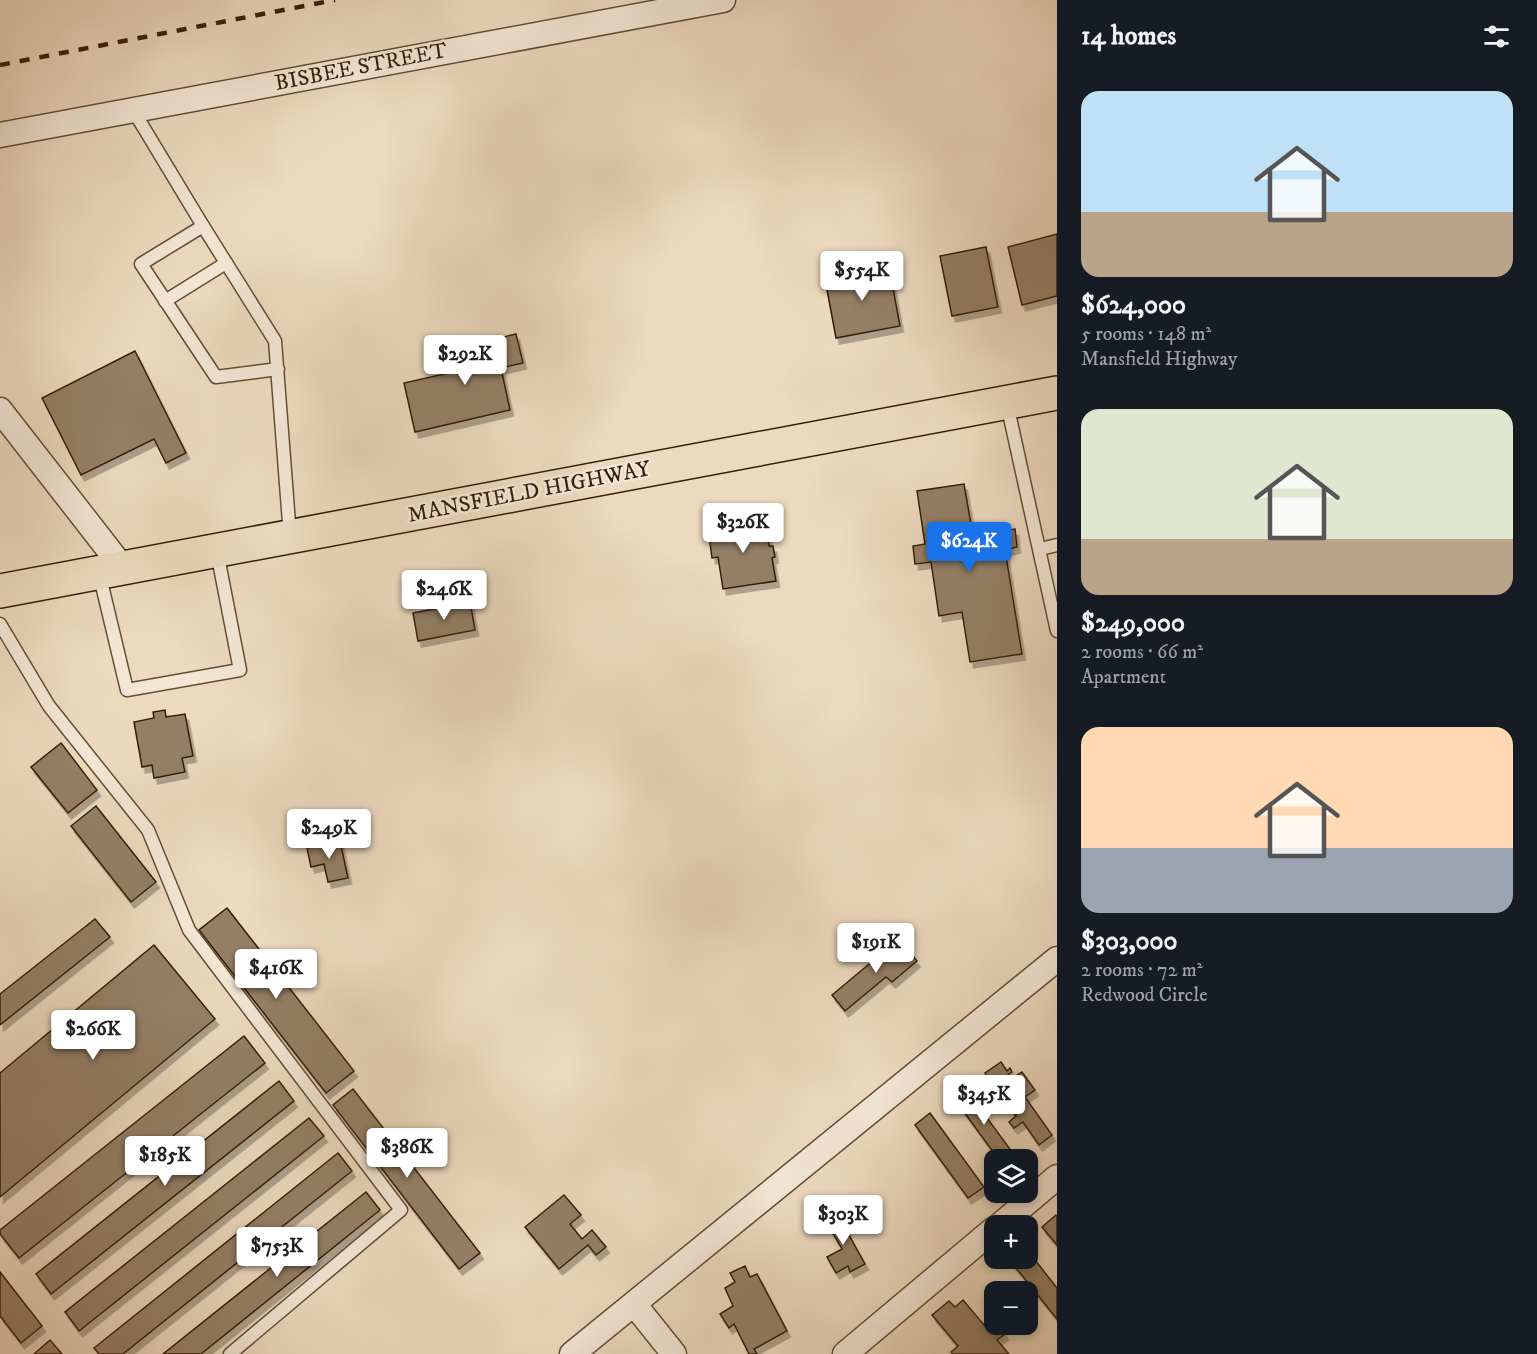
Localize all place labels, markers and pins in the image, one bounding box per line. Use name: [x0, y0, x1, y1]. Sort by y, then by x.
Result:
pin: $554K: [820, 251, 904, 302]
pin: $292K: [423, 335, 507, 386]
pin: $326K: [701, 503, 785, 554]
pin: $624K: [927, 522, 1011, 573]
pin: $246K: [402, 570, 486, 621]
pin: $249K: [287, 809, 371, 860]
pin: $191K: [834, 923, 918, 974]
pin: $416K: [234, 949, 318, 1000]
pin: $266K: [51, 1010, 135, 1061]
pin: $345K: [942, 1075, 1026, 1126]
pin: $386K: [365, 1128, 449, 1179]
pin: $185K: [123, 1136, 207, 1187]
pin: $303K: [801, 1195, 885, 1246]
pin: $753K: [235, 1227, 319, 1278]

